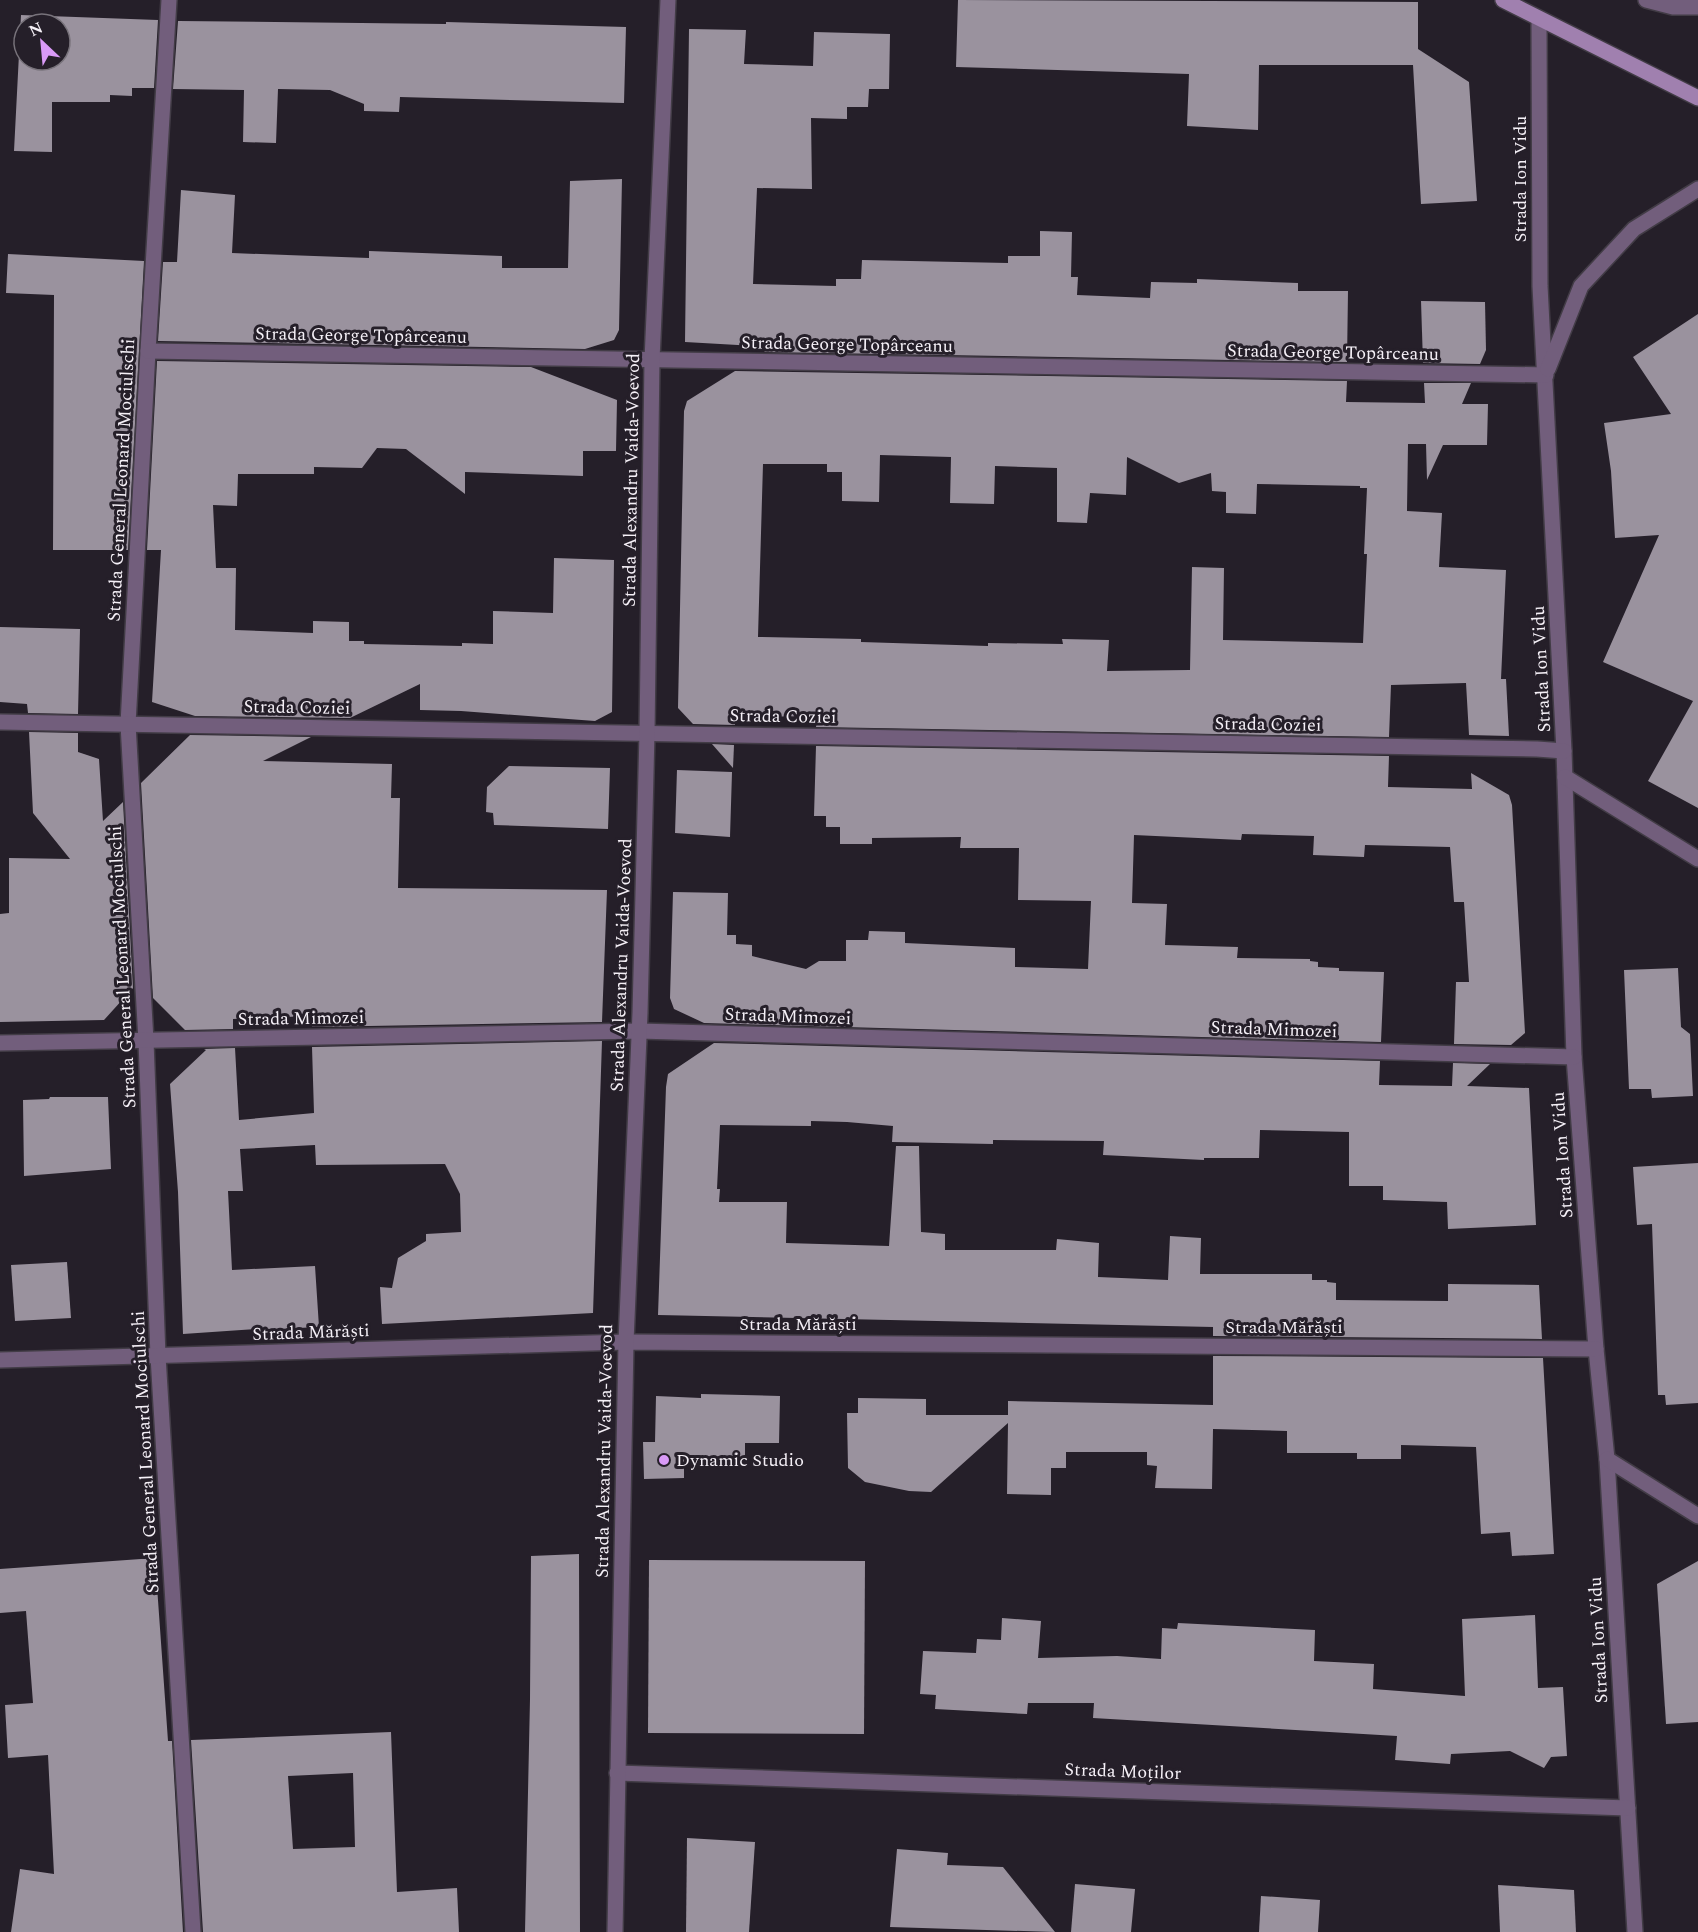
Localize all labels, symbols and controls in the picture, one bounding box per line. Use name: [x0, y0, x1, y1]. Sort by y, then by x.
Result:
north arrow: [12, 12, 72, 72]
text: N: [25, 16, 47, 43]
street label: Strada Ion Vidu: [1507, 116, 1534, 242]
street label: Strada George Topârceanu: [255, 320, 467, 351]
street label: Strada George Topârceanu: [741, 329, 953, 360]
street label: Strada George Topârceanu: [1227, 337, 1439, 368]
street label: Strada General Leonard Mociulschi: [101, 338, 142, 622]
street label: Strada Alexandru Vaida-Voevod: [616, 353, 647, 607]
street label: Strada Ion Vidu: [1525, 605, 1558, 733]
street label: Strada Coziei: [243, 693, 351, 722]
street label: Strada Coziei: [729, 702, 837, 731]
street label: Strada Coziei: [1214, 710, 1322, 739]
street label: Strada General Leonard Mociulschi: [102, 825, 143, 1109]
street label: Strada Alexandru Vaida-Voevod: [604, 838, 639, 1092]
street label: Strada Mimozei: [724, 1001, 852, 1032]
street label: Strada Mimozei: [238, 1004, 365, 1033]
street label: Strada Mimozei: [1210, 1014, 1338, 1045]
street label: Strada Ion Vidu: [1545, 1091, 1580, 1219]
street label: Strada General Leonard Mociulschi: [125, 1310, 166, 1594]
street label: Strada Mărăști: [739, 1311, 857, 1338]
street label: Strada Mărăști: [1225, 1314, 1343, 1341]
street label: Strada Mărăști: [252, 1317, 370, 1348]
street label: Strada Alexandru Vaida-Voevod: [589, 1324, 620, 1578]
place label: Dynamic Studio: [676, 1447, 804, 1474]
marker: Dynamic Studio: [657, 1453, 671, 1467]
street label: Strada Ion Vidu: [1582, 1576, 1615, 1704]
street label: Strada Moților: [1064, 1756, 1182, 1787]

